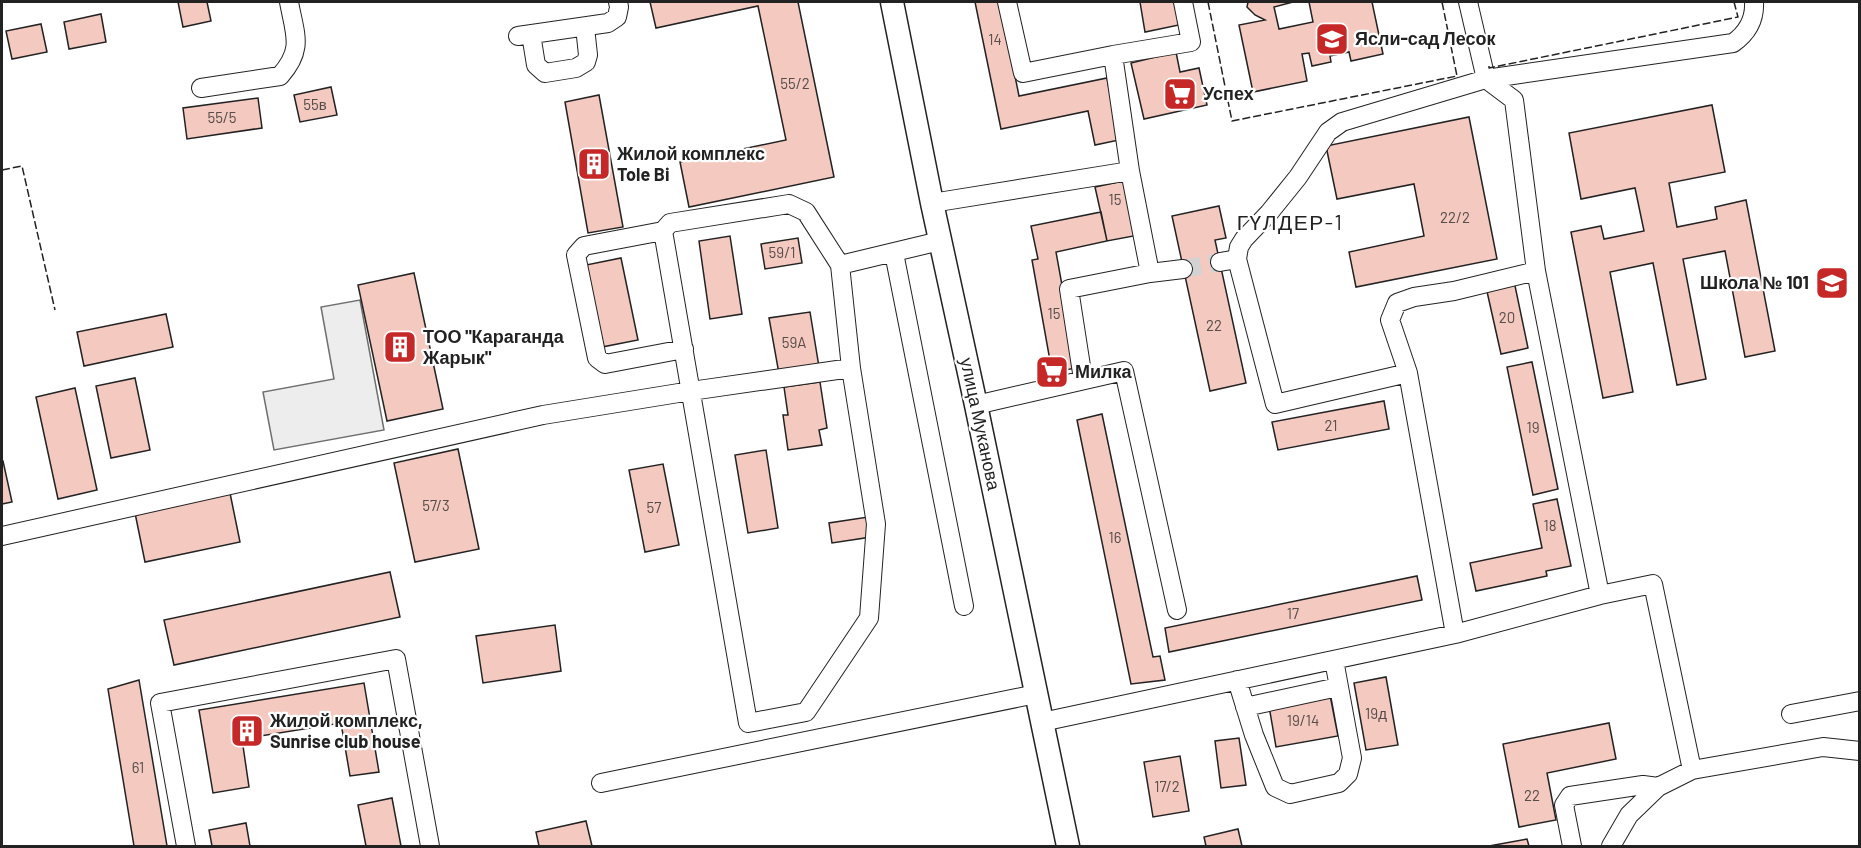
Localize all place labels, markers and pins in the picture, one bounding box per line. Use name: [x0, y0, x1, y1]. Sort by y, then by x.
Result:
school or university icon: Ясли-сад Лесок: [1314, 21, 1350, 57]
place label: Ясли-сад Лесок: [1355, 27, 1496, 49]
supermarket icon: Успех: [1162, 76, 1198, 112]
place label: Успех: [1203, 82, 1254, 104]
place label: Жилой комплекс Tole Bi: [616, 142, 765, 185]
building icon: Жилой комплекс Tole Bi: [576, 146, 612, 182]
school or university icon: Школа № 101: [1814, 265, 1850, 301]
place label: Школа № 101: [1700, 271, 1809, 293]
place label: ТОО "Караганда Жарык": [422, 325, 565, 368]
building icon: ТОО "Караганда Жарык": [382, 329, 418, 365]
supermarket icon: Милка: [1034, 354, 1070, 390]
place label: Милка: [1075, 360, 1133, 382]
place label: Жилой комплекс, Sunrise club house: [269, 709, 423, 752]
building icon: Жилой комплекс, Sunrise club house: [229, 713, 265, 749]

